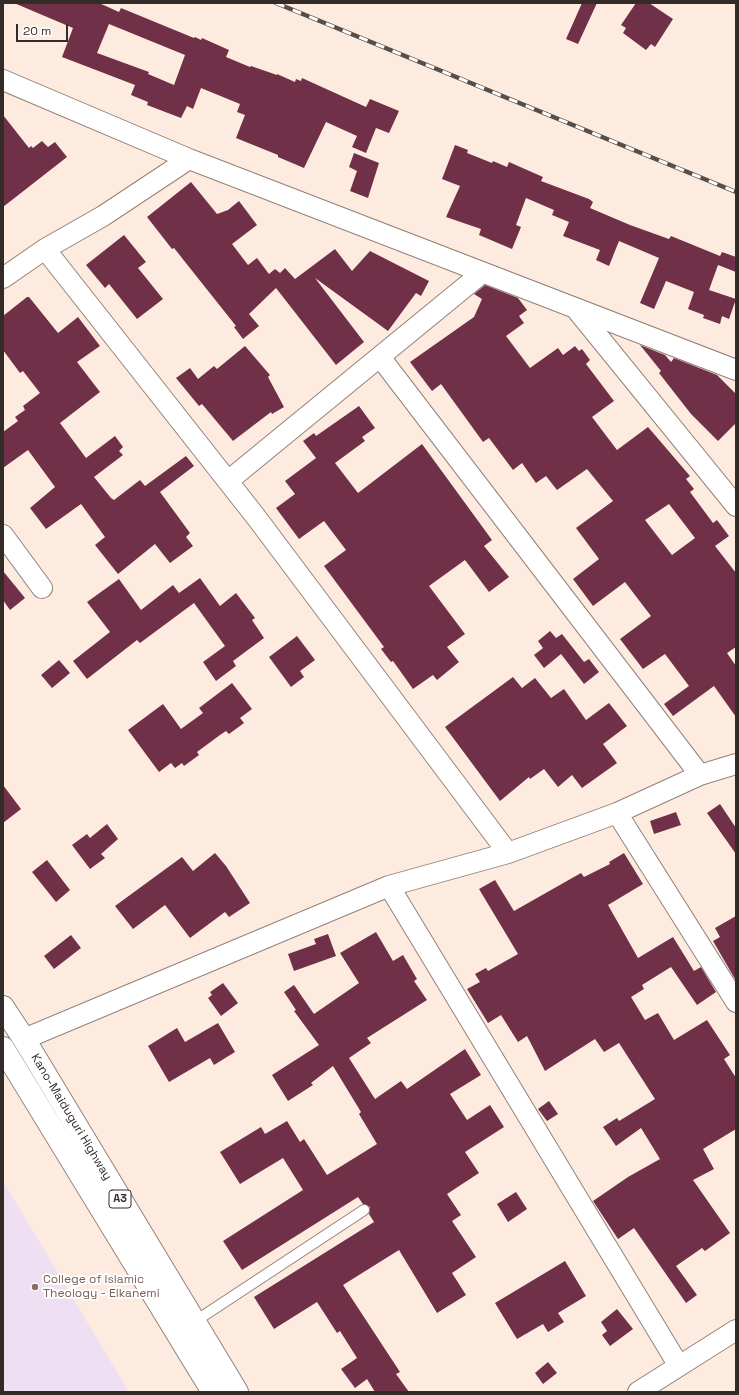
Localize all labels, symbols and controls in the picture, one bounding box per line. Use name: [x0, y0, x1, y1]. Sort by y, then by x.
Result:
scale bar: [18, 16, 70, 42]
text: 20 m: [23, 23, 51, 39]
street label: Kano-Maiduguri Highway: [28, 1051, 114, 1183]
road number: A3: [109, 1190, 131, 1208]
place label: College of Islamic Theology - Elkanemi: [43, 1273, 160, 1301]
marker: College of Islamic Theology - Elkanemi: [30, 1282, 40, 1292]

